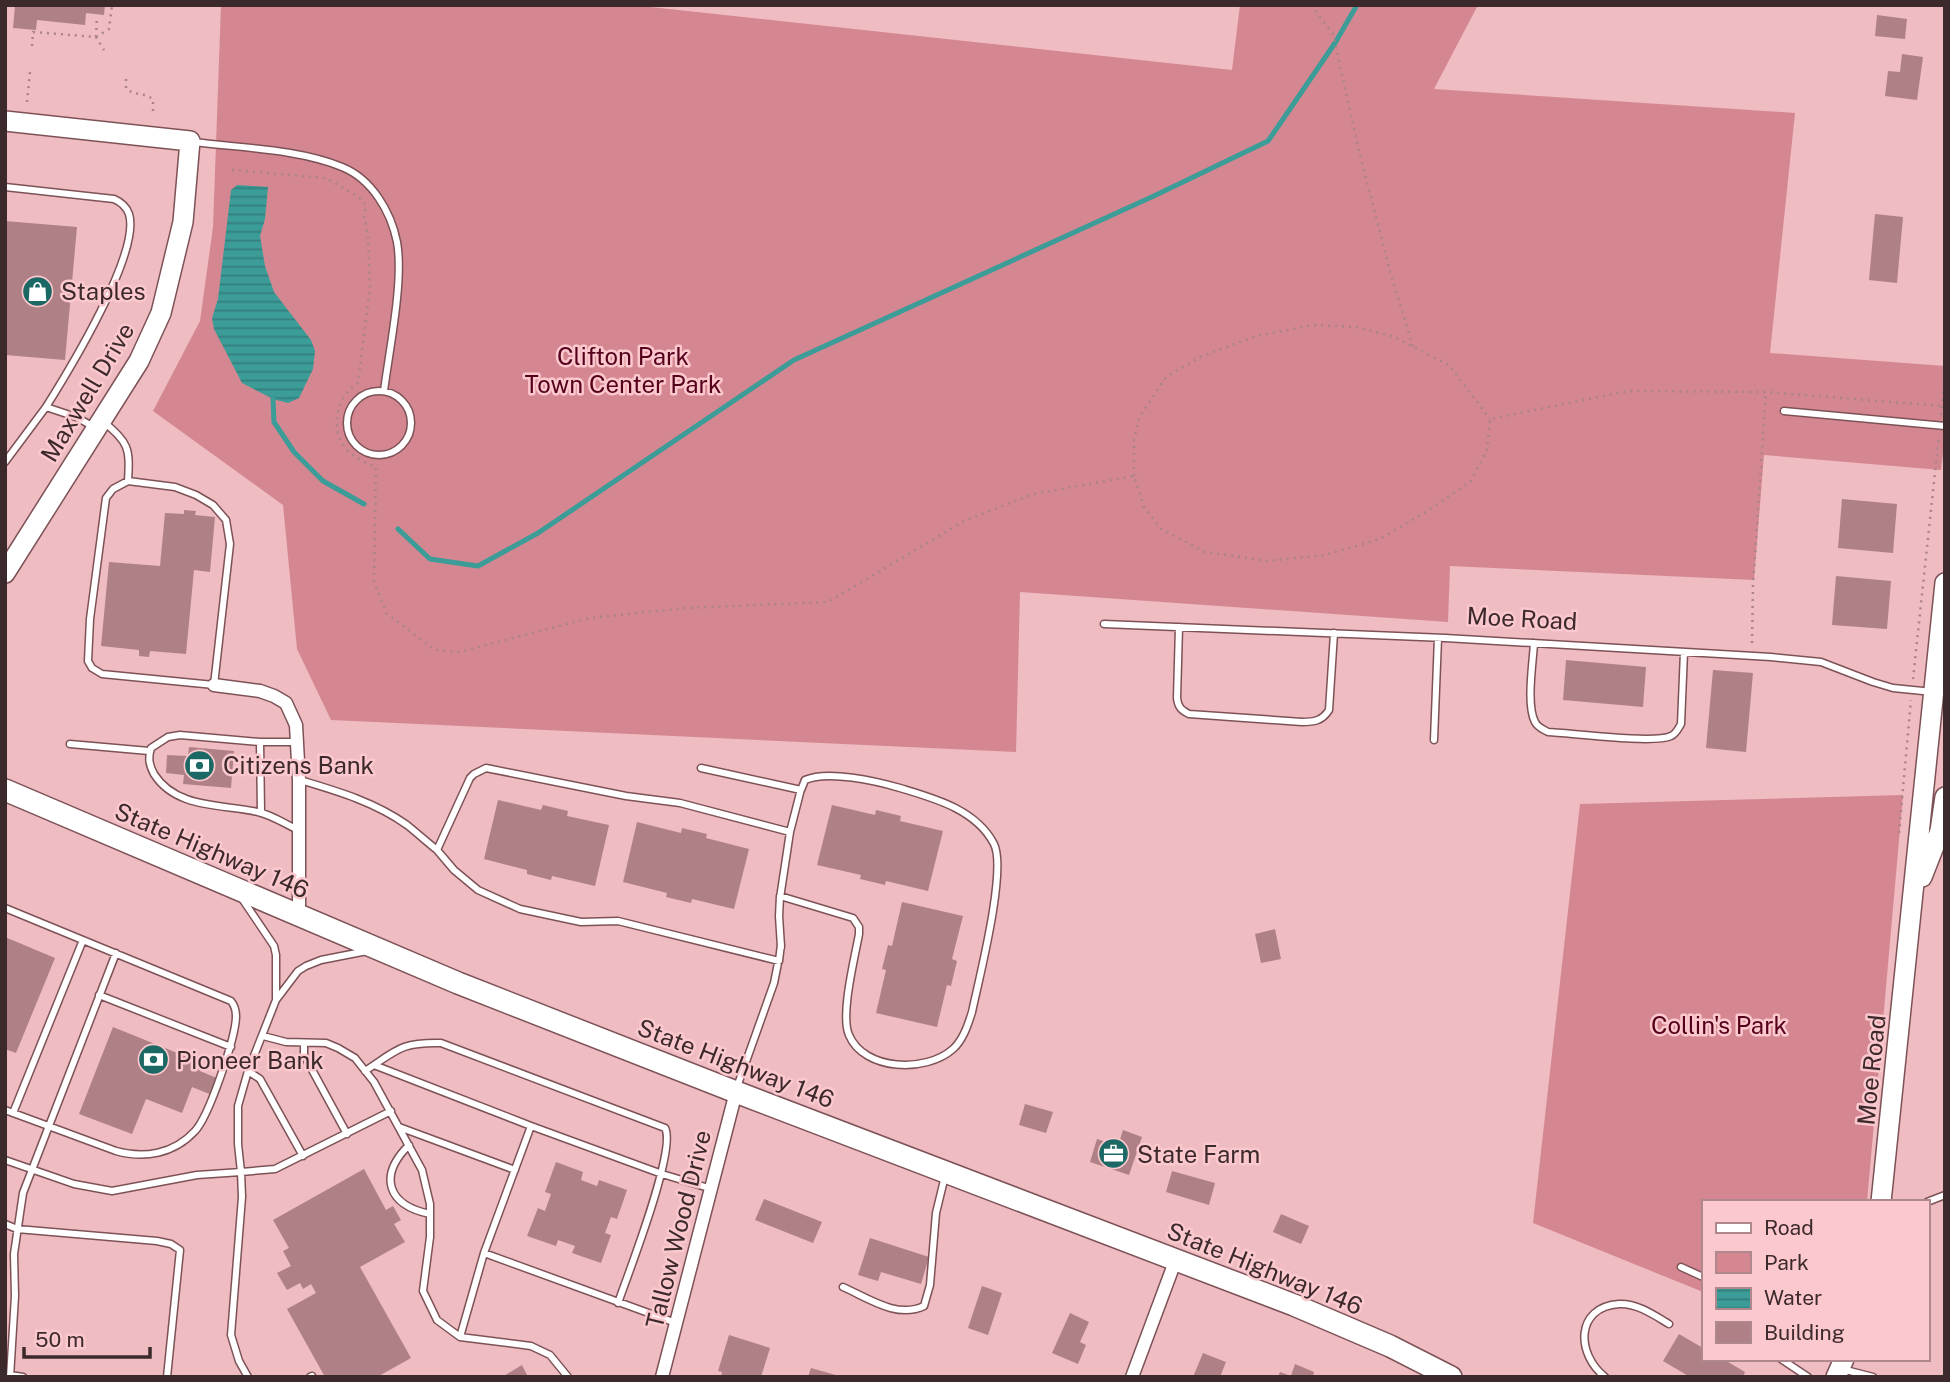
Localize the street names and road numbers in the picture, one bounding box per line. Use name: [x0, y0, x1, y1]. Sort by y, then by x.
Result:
street label: Maxwell Drive: [35, 317, 139, 467]
street label: Moe Road: [1466, 601, 1578, 635]
street label: State Highway 146: [111, 796, 313, 904]
street label: State Highway 146: [634, 1013, 838, 1113]
street label: Moe Road: [1851, 1013, 1891, 1127]
street label: Tallow Wood Drive: [640, 1127, 716, 1331]
street label: State Highway 146: [1163, 1216, 1367, 1320]

